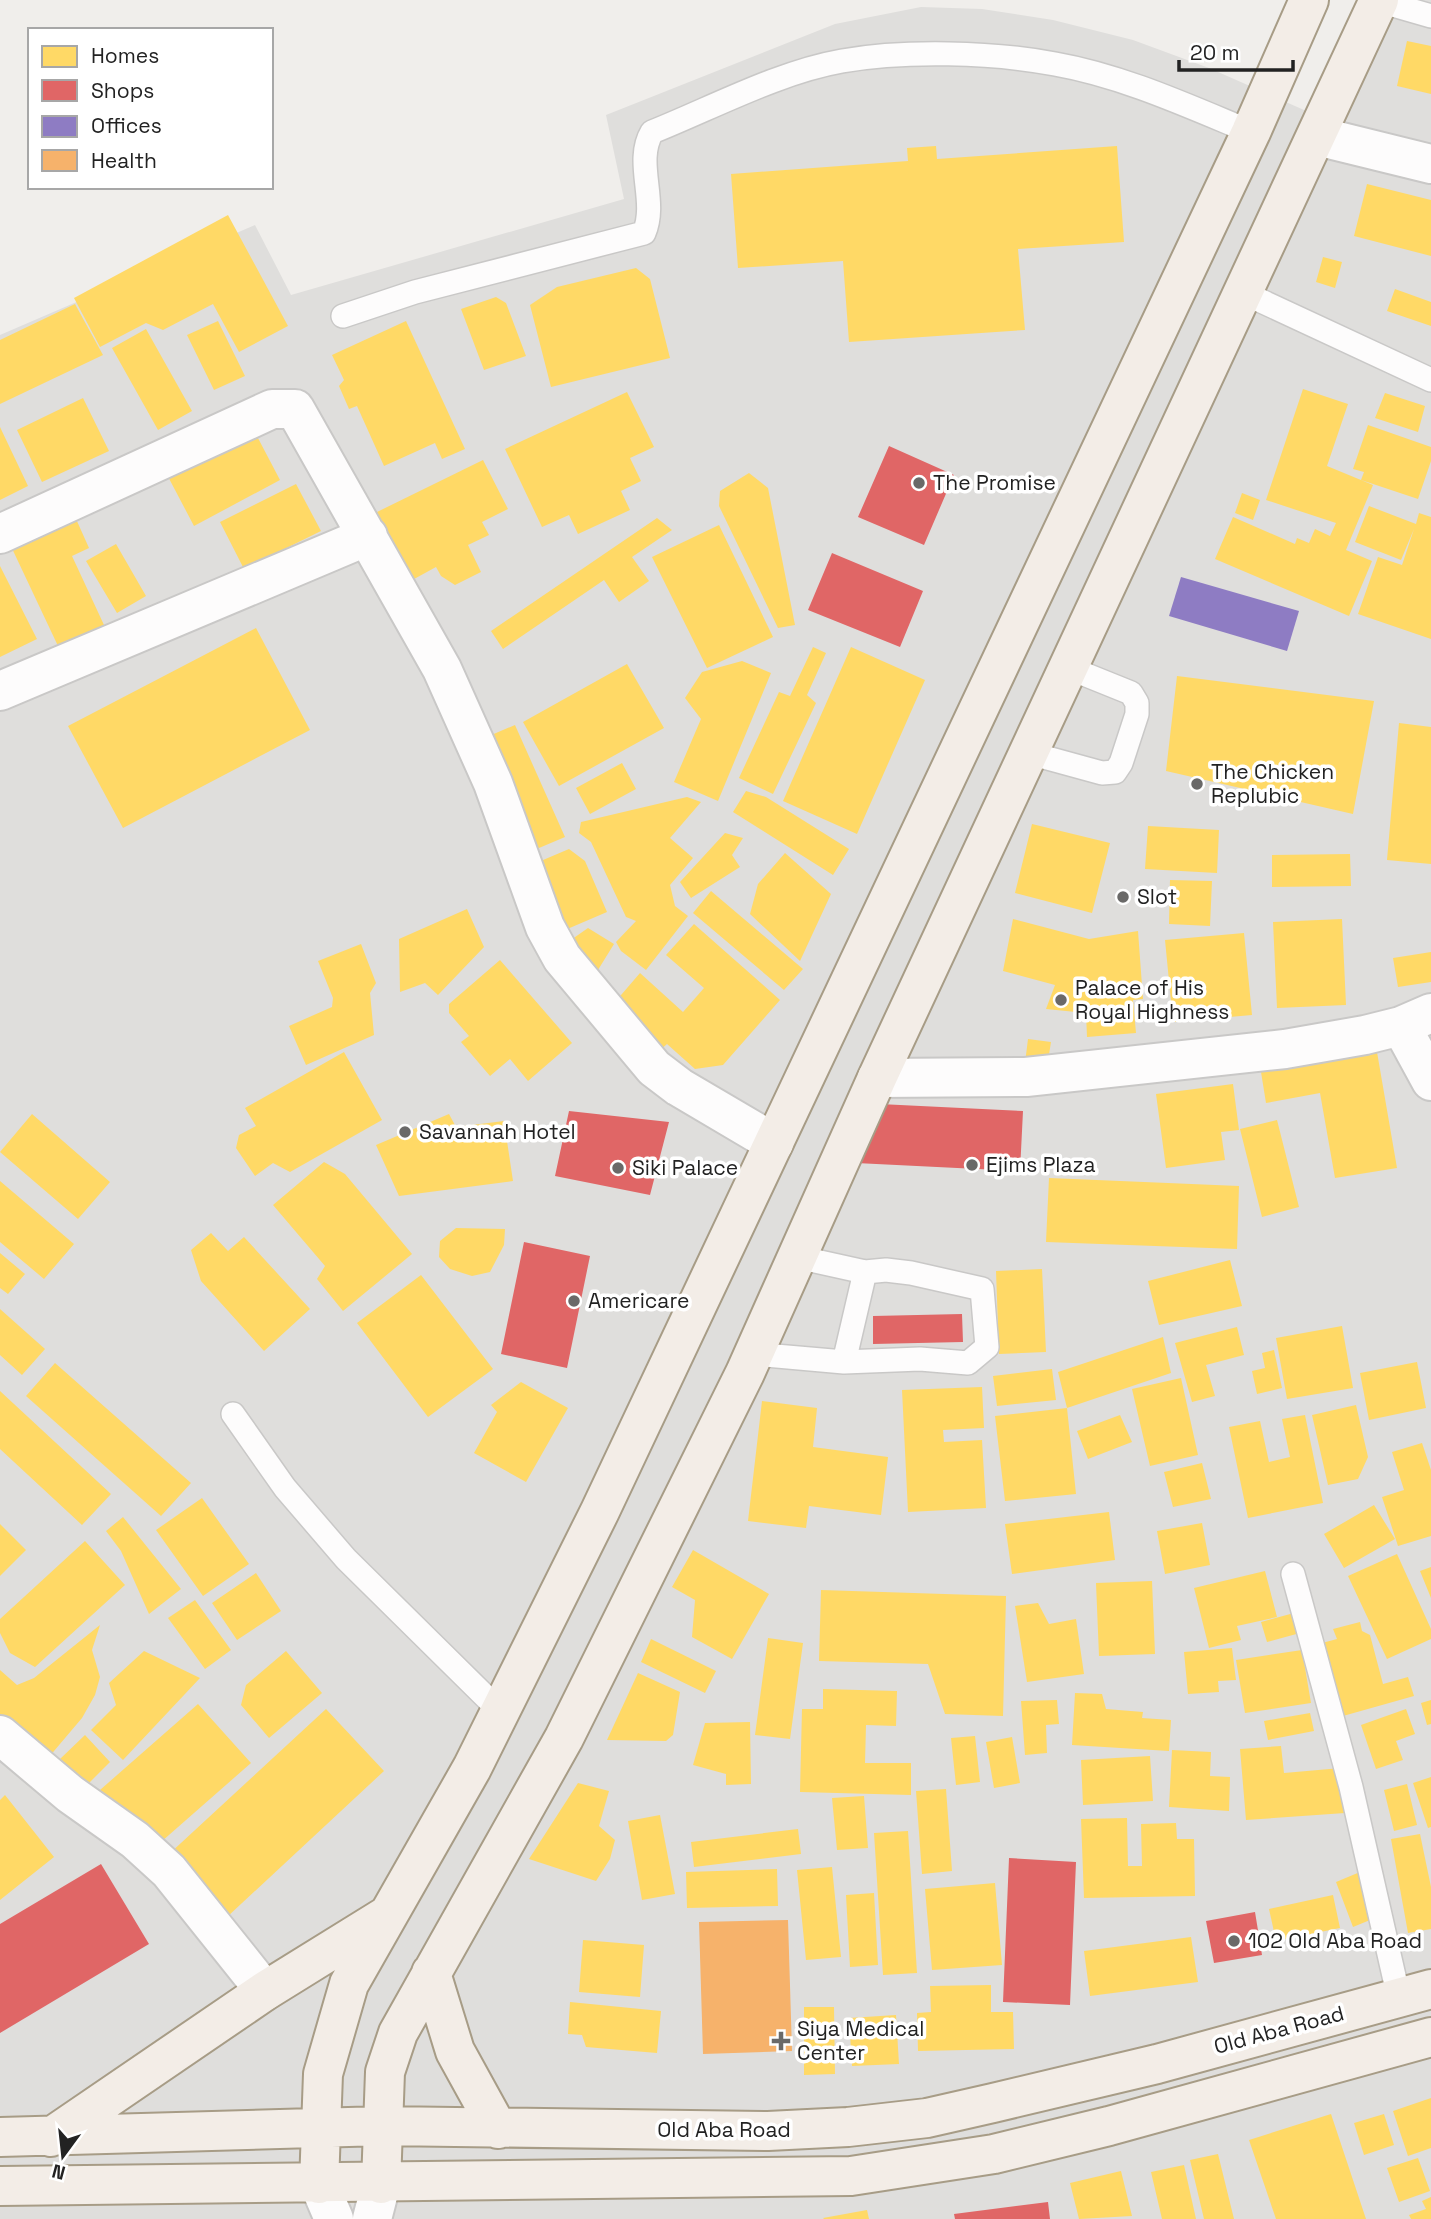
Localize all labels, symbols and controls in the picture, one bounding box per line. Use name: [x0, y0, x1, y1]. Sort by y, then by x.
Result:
legend: [28, 28, 273, 189]
scale bar: [1179, 28, 1293, 72]
text: 20 m: [1190, 39, 1240, 66]
text: Homes: [91, 42, 159, 69]
text: Shops: [91, 77, 154, 104]
text: Offices: [91, 112, 162, 139]
text: Health: [91, 147, 157, 174]
place label: The Promise: [933, 469, 1056, 496]
marker: The Promise: [911, 475, 927, 491]
place label: The Chicken Replubic: [1211, 758, 1334, 809]
marker: The Chicken Replubic: [1189, 776, 1205, 792]
place label: Slot: [1137, 883, 1177, 910]
marker: Slot: [1115, 889, 1131, 905]
place label: Palace of His Royal Highness: [1075, 974, 1229, 1025]
marker: Palace of His Royal Highness: [1053, 992, 1069, 1008]
place label: Savannah Hotel: [419, 1118, 576, 1145]
marker: Savannah Hotel: [397, 1124, 413, 1140]
place label: Ejims Plaza: [986, 1151, 1095, 1178]
place label: Siki Palace: [632, 1154, 738, 1181]
marker: Ejims Plaza: [964, 1157, 980, 1173]
marker: Siki Palace: [610, 1160, 626, 1176]
place label: Americare: [588, 1287, 689, 1314]
marker: Americare: [566, 1293, 582, 1309]
place label: 102 Old Aba Road: [1248, 1927, 1422, 1954]
marker: 102 Old Aba Road: [1226, 1933, 1242, 1949]
street label: Old Aba Road: [1211, 1999, 1347, 2060]
place label: Siya Medical Center: [797, 2015, 924, 2066]
marker: Siya Medical Center: [771, 2031, 791, 2051]
street label: Old Aba Road: [657, 2116, 791, 2143]
north arrow: [28, 2121, 98, 2191]
text: N: [49, 2158, 68, 2186]

